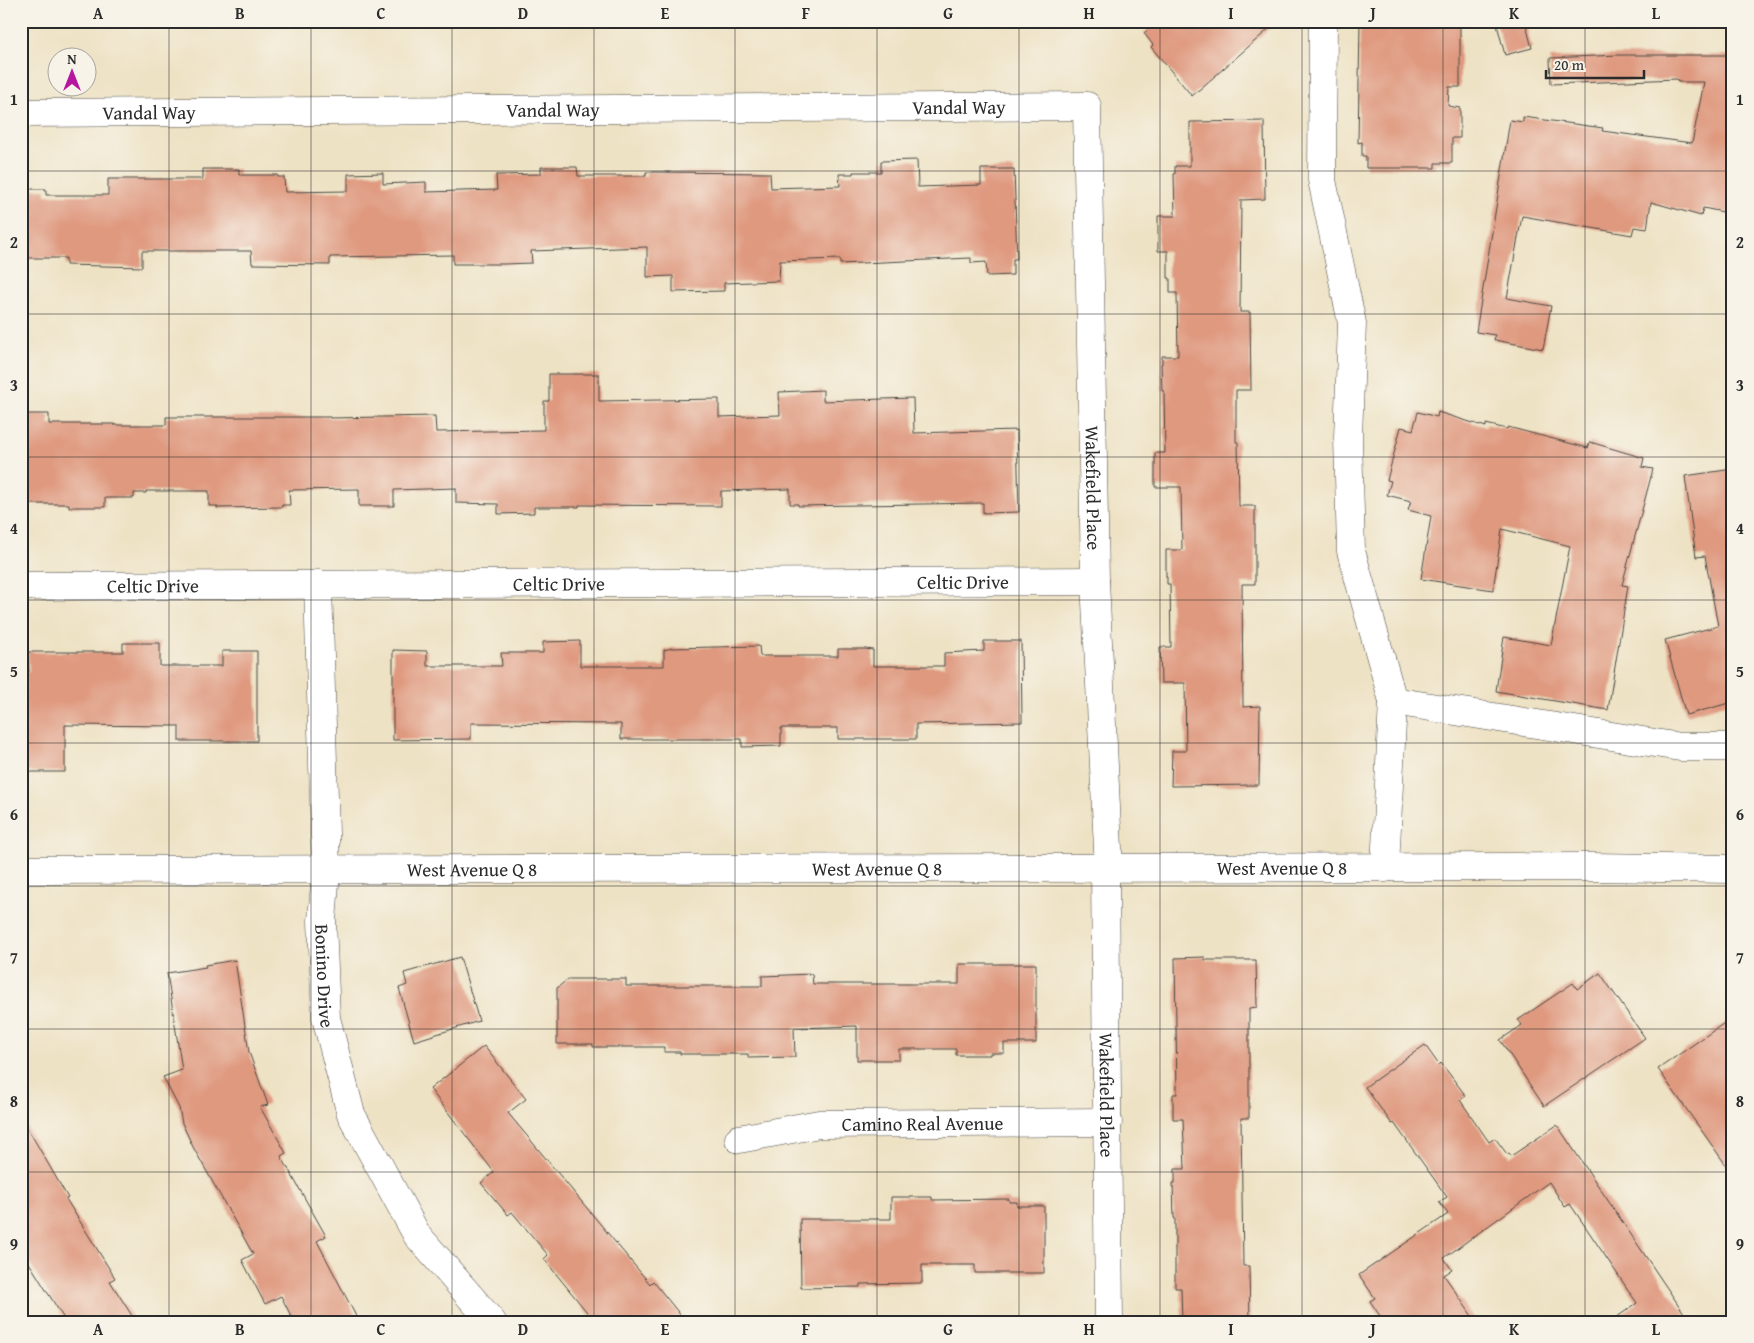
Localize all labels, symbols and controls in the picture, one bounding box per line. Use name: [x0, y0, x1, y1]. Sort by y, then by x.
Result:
text: A: [93, 1, 104, 25]
text: B: [235, 1, 245, 25]
text: C: [376, 1, 386, 25]
text: D: [518, 1, 528, 25]
text: E: [661, 1, 670, 25]
text: F: [802, 1, 810, 25]
text: G: [943, 1, 953, 25]
text: H: [1083, 1, 1095, 25]
text: I: [1228, 1, 1234, 25]
text: J: [1367, 1, 1376, 25]
text: K: [1509, 1, 1520, 25]
text: L: [1652, 1, 1661, 25]
north arrow: [48, 48, 98, 98]
scale bar: [1546, 48, 1644, 80]
text: N: [67, 49, 77, 69]
text: 20 m: [1554, 54, 1585, 75]
text: 1: [10, 87, 18, 111]
text: 1: [1736, 87, 1744, 111]
street label: Vandal Way: [912, 93, 1006, 121]
street label: Vandal Way: [506, 95, 600, 124]
street label: Vandal Way: [102, 98, 196, 126]
text: 2: [10, 230, 18, 254]
text: 2: [1736, 230, 1744, 254]
text: 3: [10, 373, 18, 397]
text: 3: [1736, 373, 1744, 397]
street label: Wakefield Place: [1078, 425, 1108, 551]
text: 4: [10, 516, 18, 540]
text: 4: [1736, 516, 1744, 540]
street label: Celtic Drive: [917, 567, 1009, 596]
street label: Celtic Drive: [513, 569, 605, 598]
street label: Celtic Drive: [107, 571, 199, 600]
text: 5: [10, 659, 18, 683]
text: 5: [1736, 659, 1744, 683]
text: 6: [10, 802, 18, 826]
text: 6: [1736, 802, 1744, 826]
street label: West Avenue Q 8: [1217, 853, 1347, 882]
street label: West Avenue Q 8: [812, 854, 942, 882]
street label: West Avenue Q 8: [407, 855, 537, 883]
street label: Bonino Drive: [308, 923, 342, 1031]
text: 7: [10, 945, 18, 969]
text: 7: [1736, 945, 1744, 969]
street label: Wakefield Place: [1092, 1033, 1122, 1157]
text: 8: [10, 1089, 18, 1113]
text: 8: [1736, 1089, 1744, 1113]
street label: Camino Real Avenue: [842, 1109, 1004, 1138]
text: 9: [10, 1232, 18, 1256]
text: 9: [1736, 1232, 1744, 1256]
text: A: [93, 1317, 104, 1341]
text: B: [235, 1317, 245, 1341]
text: C: [376, 1317, 386, 1341]
text: D: [518, 1317, 528, 1341]
text: E: [661, 1317, 670, 1341]
text: F: [802, 1317, 810, 1341]
text: G: [943, 1317, 953, 1341]
text: H: [1083, 1317, 1095, 1341]
text: I: [1228, 1317, 1234, 1341]
text: J: [1367, 1317, 1376, 1341]
text: K: [1509, 1317, 1520, 1341]
text: L: [1652, 1317, 1661, 1341]

